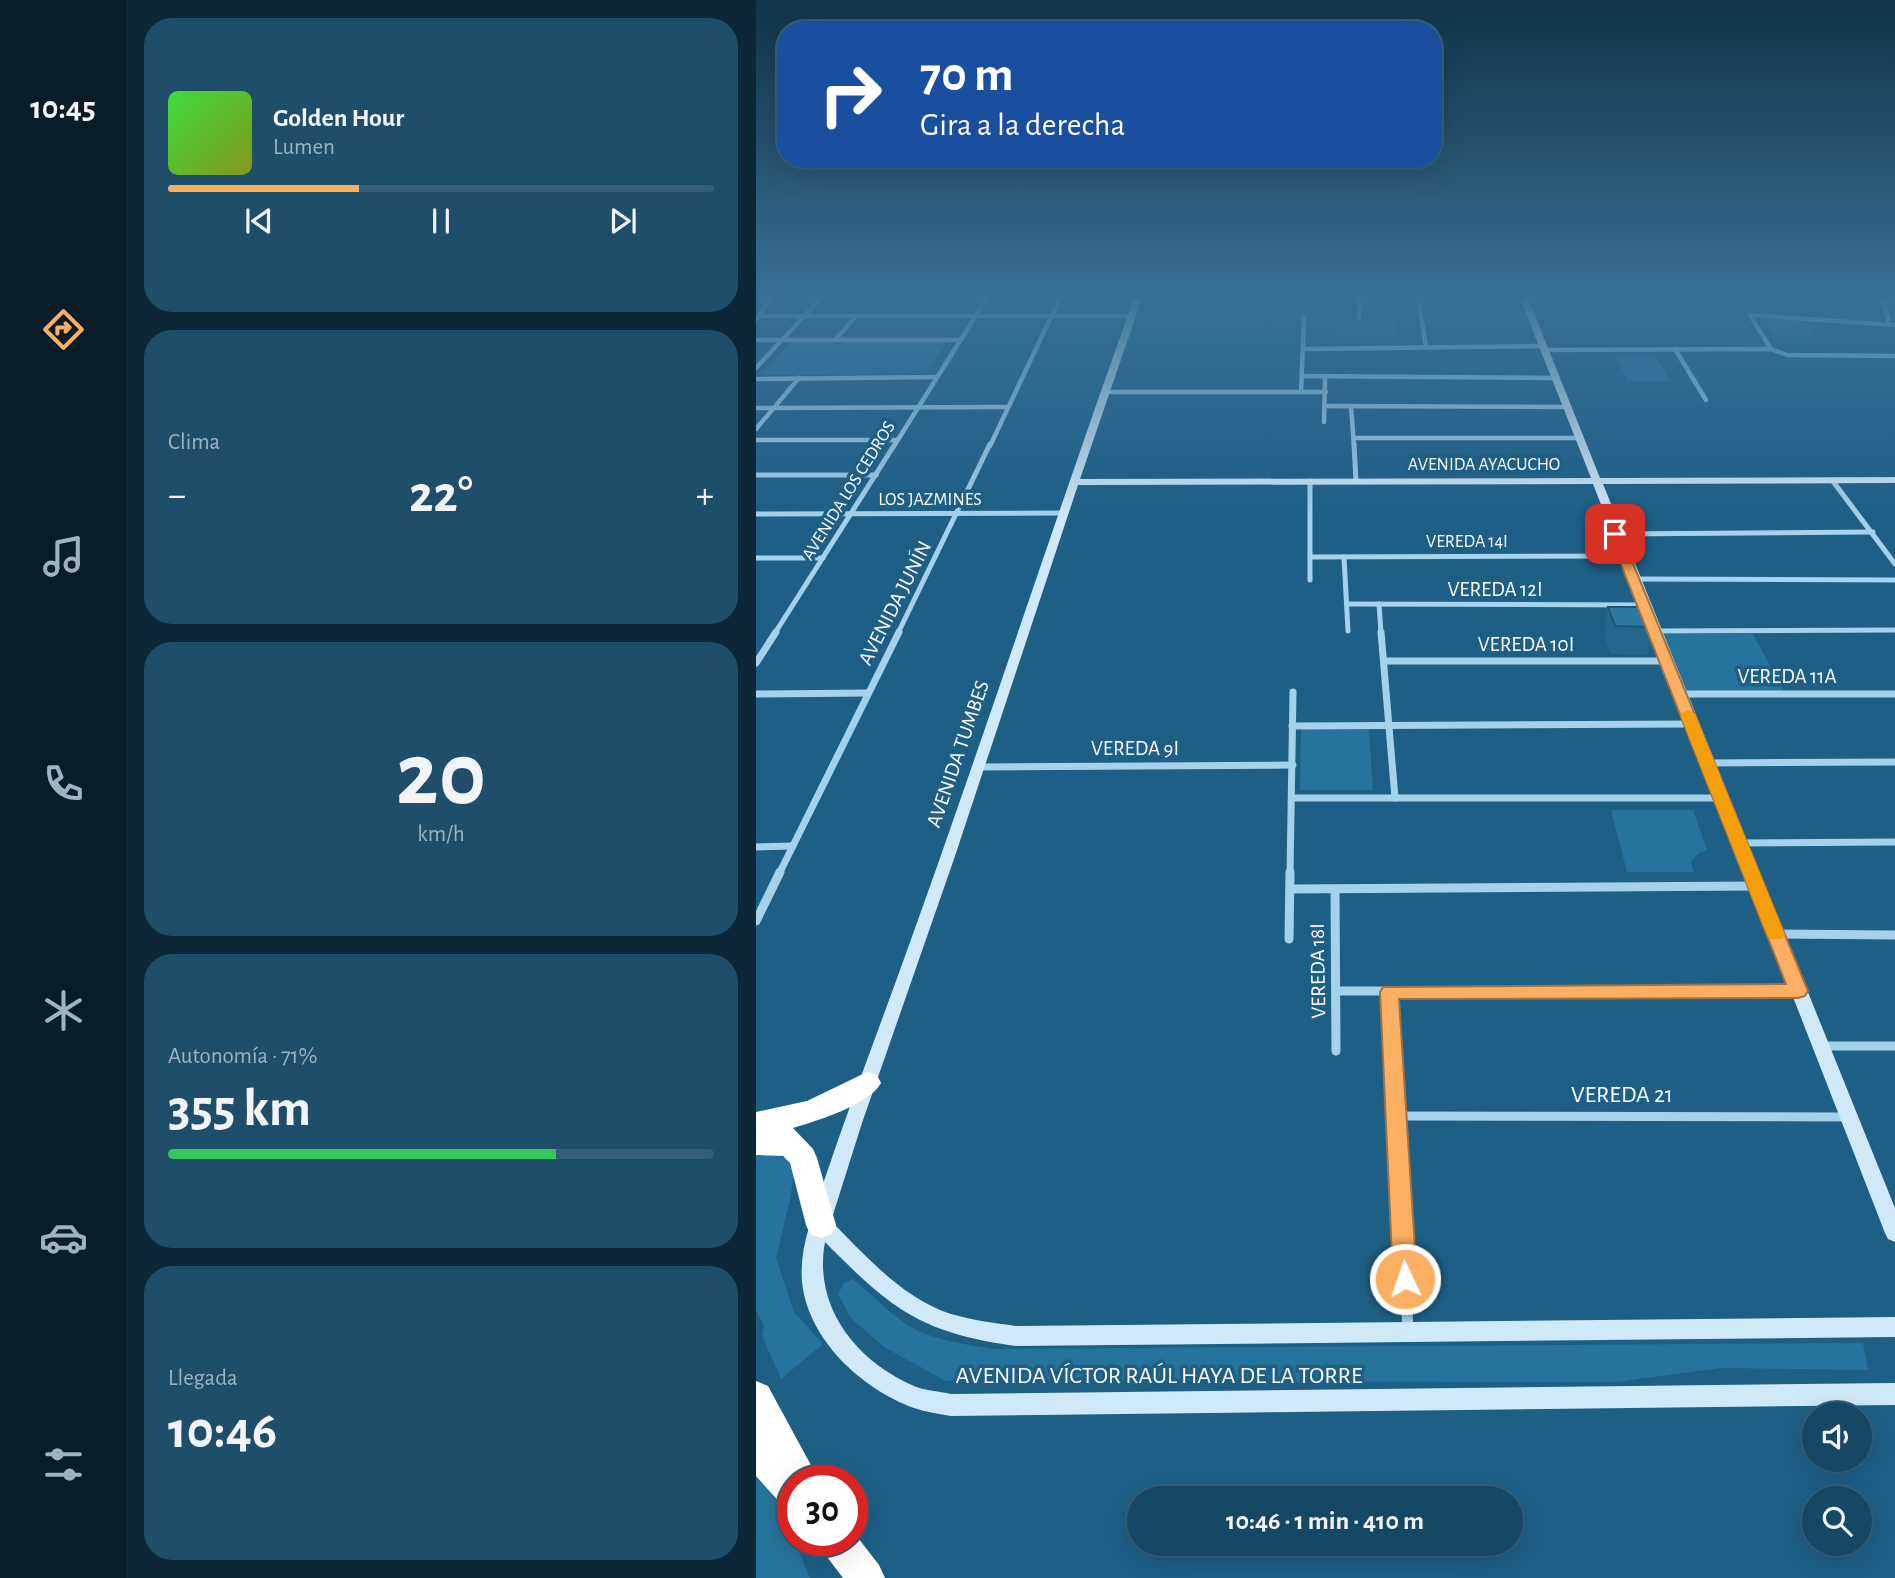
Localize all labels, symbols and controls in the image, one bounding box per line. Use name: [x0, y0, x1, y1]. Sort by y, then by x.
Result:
icon: right: [805, 49, 896, 140]
text: 70 m: [920, 51, 1014, 100]
text: 10:45: [30, 92, 96, 124]
text: Golden Hour: [273, 105, 404, 131]
text: Gira a la derecha: [920, 109, 1125, 141]
text: Lumen: [273, 136, 335, 159]
icon: previous: [240, 202, 278, 240]
icon: pause: [422, 202, 460, 240]
icon: next: [604, 202, 642, 240]
icon: directions: [39, 305, 88, 354]
street label: AVENIDA LOS CEDROS: [799, 418, 899, 564]
text: Clima: [168, 431, 220, 454]
street label: AVENIDA AYACUCHO: [1408, 456, 1560, 474]
text: 22°: [409, 469, 473, 521]
text: −: [168, 477, 186, 515]
text: +: [696, 477, 714, 515]
street label: LOS JAZMINES: [878, 491, 982, 509]
pin: [1585, 504, 1645, 564]
icon: arrive: [1596, 515, 1634, 553]
icon: music: [39, 532, 88, 581]
street label: VEREDA 14I: [1426, 533, 1508, 551]
street label: AVENIDA JUNÍN: [853, 537, 935, 669]
street label: VEREDA 12I: [1447, 579, 1543, 600]
street label: VEREDA 10I: [1478, 634, 1574, 655]
street label: VEREDA 11A: [1737, 666, 1837, 687]
street label: AVENIDA TUMBES: [923, 678, 993, 830]
text: 20: [396, 730, 486, 821]
street label: VEREDA 9I: [1091, 738, 1179, 759]
icon: phone: [39, 759, 88, 808]
text: km/h: [417, 823, 465, 846]
street label: VEREDA 18I: [1307, 923, 1329, 1019]
icon: climate: [39, 986, 88, 1035]
text: Autonomía · 71%: [168, 1045, 317, 1068]
text: 355 km: [168, 1083, 311, 1135]
street label: VEREDA 21: [1571, 1083, 1673, 1107]
icon: car: [39, 1213, 88, 1262]
position arrow: [1368, 1242, 1442, 1316]
street label: AVENIDA VÍCTOR RAÚL HAYA DE LA TORRE: [956, 1362, 1363, 1388]
text: Llegada: [168, 1367, 238, 1390]
map controls: [1802, 1402, 1872, 1556]
button: sound: [1802, 1402, 1872, 1472]
text: 10:46: [168, 1405, 277, 1457]
icon: filters: [39, 1440, 88, 1489]
speed limit sign: 30: [777, 1465, 868, 1556]
button: search: [1802, 1486, 1872, 1556]
text: 10:46 · 1 min · 410 m: [1226, 1508, 1424, 1534]

